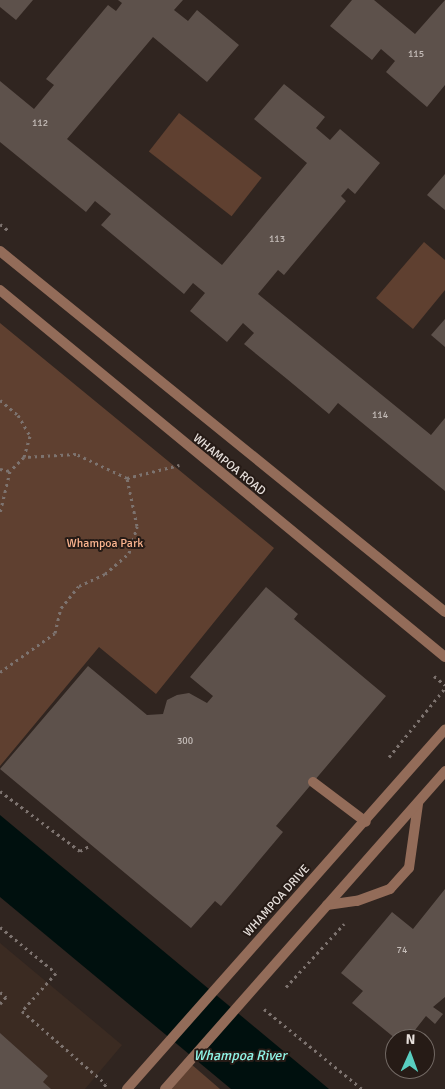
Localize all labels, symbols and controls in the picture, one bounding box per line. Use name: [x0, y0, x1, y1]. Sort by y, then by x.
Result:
house number: 115: [408, 49, 424, 61]
house number: 112: [32, 118, 48, 130]
house number: 113: [269, 234, 285, 246]
house number: 114: [372, 410, 388, 422]
street label: WHAMPOA ROAD: [190, 431, 268, 499]
park label: Whampoa Park: [67, 537, 143, 551]
house number: 300: [177, 736, 193, 748]
street label: WHAMPOA DRIVE: [241, 862, 313, 940]
house number: 74: [397, 945, 407, 957]
north arrow: [385, 1029, 435, 1079]
text: N: [405, 1031, 416, 1048]
water label: Whampoa River: [193, 1048, 287, 1064]

